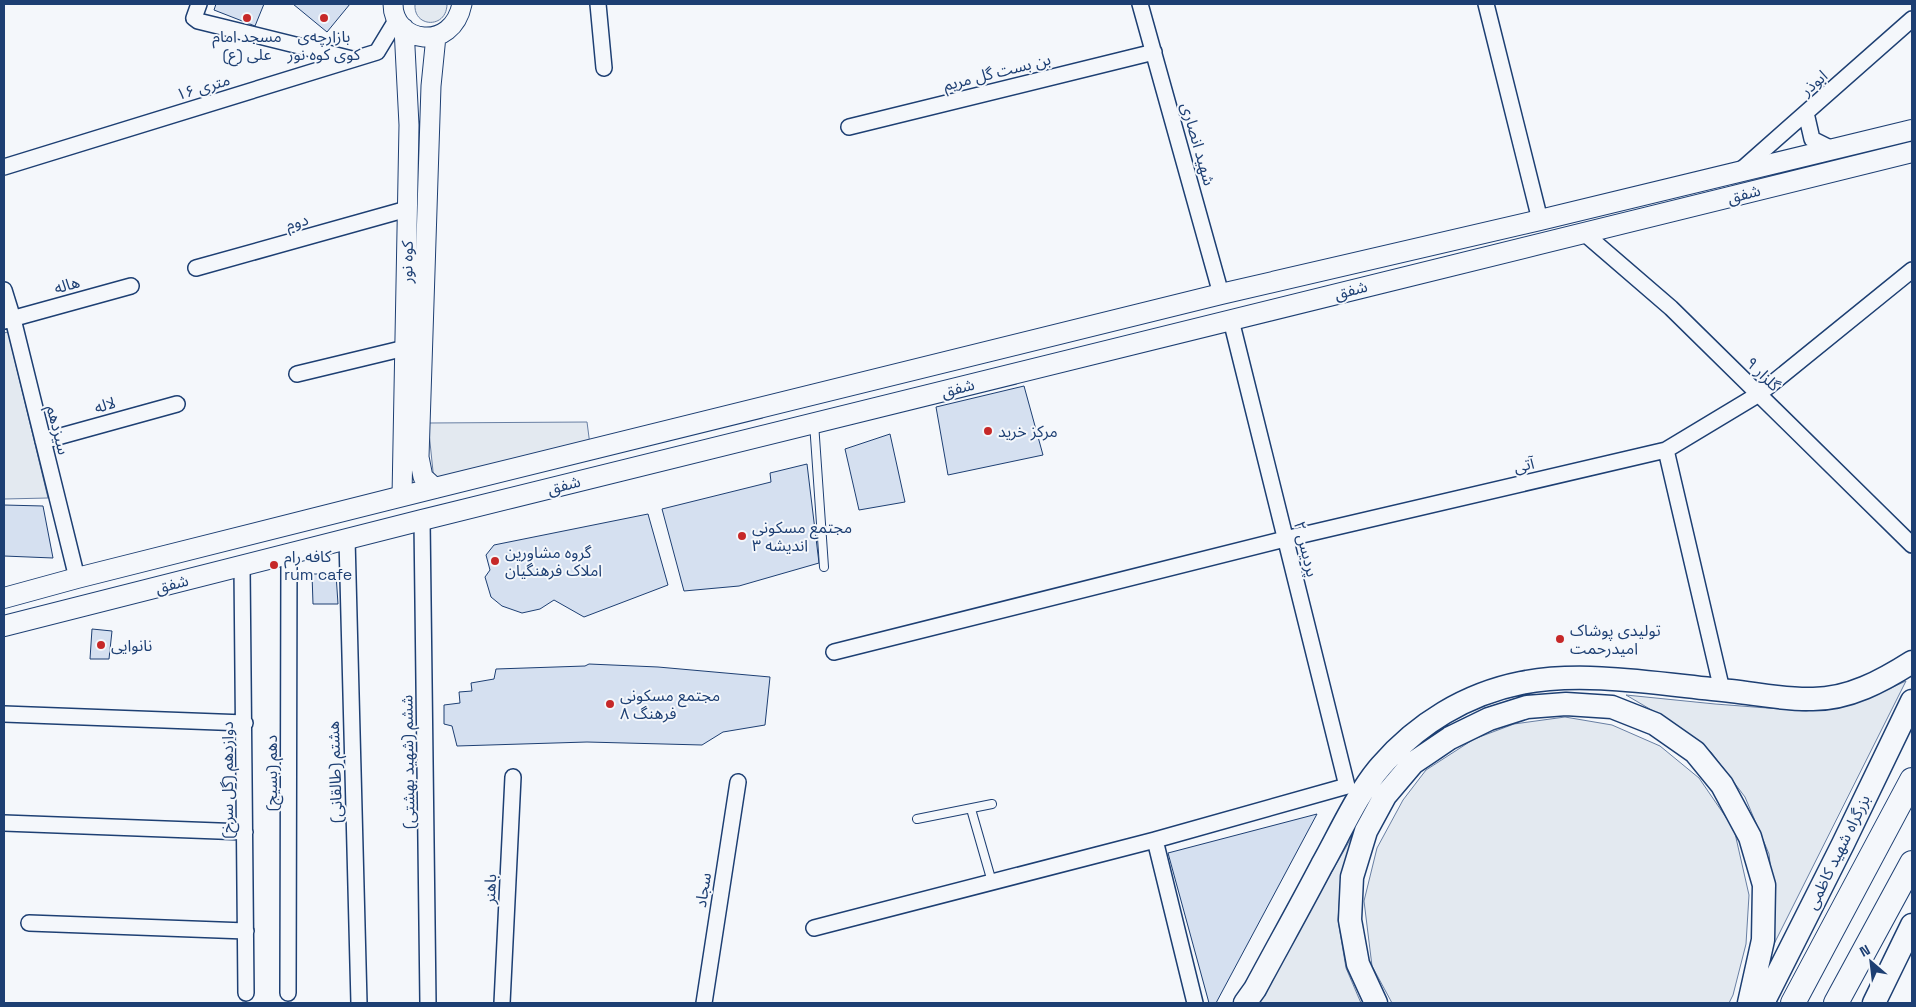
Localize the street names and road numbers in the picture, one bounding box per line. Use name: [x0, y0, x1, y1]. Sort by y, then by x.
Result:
street label: بن بست گل مریم: [941, 49, 1053, 97]
street label: ابوذر: [1795, 66, 1832, 101]
street label: ۱۶ متری: [173, 69, 233, 105]
street label: شهید انصاری: [1176, 100, 1220, 188]
street label: شفق: [1725, 180, 1763, 208]
street label: دوم: [283, 209, 311, 237]
street label: کوه نور: [396, 240, 418, 284]
street label: هاله: [52, 271, 82, 299]
street label: شفق: [1332, 276, 1370, 304]
street label: گلزار ۹: [1741, 352, 1785, 396]
street label: شفق: [939, 374, 977, 402]
street label: لاله: [92, 392, 118, 418]
street label: سیزدهم: [40, 403, 74, 457]
street label: آتی: [1512, 452, 1538, 478]
street label: شفق: [545, 471, 583, 499]
street label: پردیس ۲: [1289, 519, 1323, 579]
street label: شفق: [153, 570, 191, 598]
street label: ششم (شهید بهشتی): [396, 695, 422, 829]
street label: هشتم (طالقانی): [323, 720, 349, 823]
street label: دوازدهم (گل سرخ): [217, 721, 240, 839]
street label: دهم (بسیج): [261, 735, 284, 811]
street label: بزرگراه شهید کاظمی: [1801, 791, 1875, 913]
street label: سجاد: [690, 871, 716, 909]
street label: باهنر: [479, 873, 501, 906]

